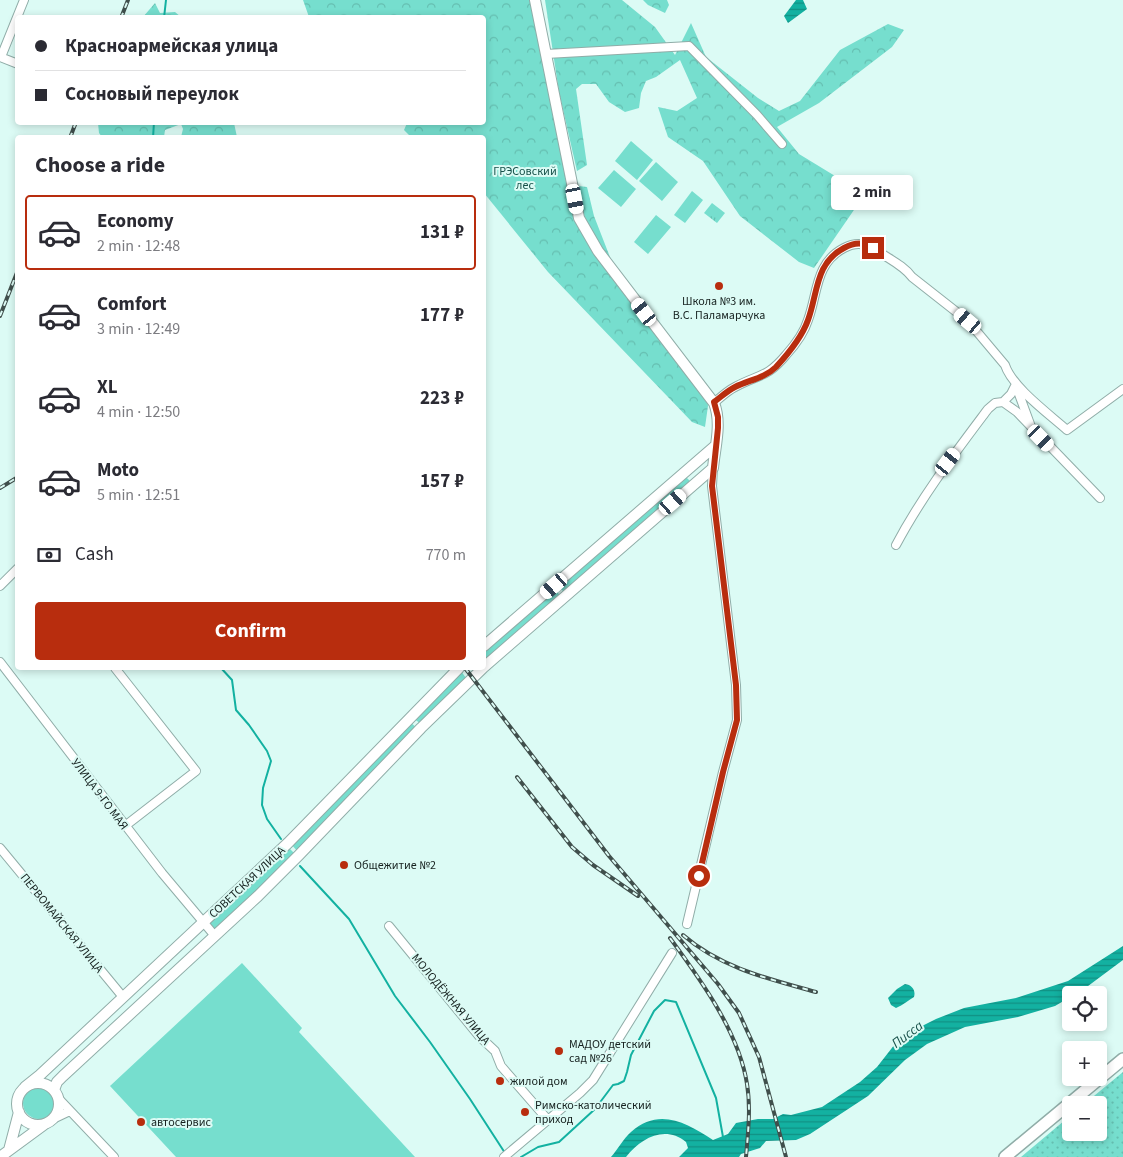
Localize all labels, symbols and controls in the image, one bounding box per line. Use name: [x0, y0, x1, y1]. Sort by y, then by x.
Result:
text: Красноармейская улица: [65, 33, 278, 60]
text: Сосновый переулок: [65, 81, 239, 108]
text: Choose a ride: [35, 149, 165, 181]
park label: ГРЭСовский лес: [493, 163, 557, 194]
callout: 2 min: [832, 176, 914, 210]
text: 2 min: [853, 181, 891, 203]
car: [564, 183, 585, 215]
text: Economy: [97, 208, 174, 235]
icon: car: [37, 210, 82, 255]
text: 131 ₽: [420, 219, 464, 246]
text: 2 min · 12:48: [97, 235, 180, 257]
route end: [862, 237, 884, 259]
marker: Школа №3 им. В.С. Паламарчука: [713, 280, 725, 292]
text: Comfort: [97, 291, 167, 318]
icon: car: [37, 293, 82, 338]
place label: Школа №3 им. В.С. Паламарчука: [673, 293, 765, 324]
car: [628, 296, 659, 328]
text: 177 ₽: [420, 302, 464, 329]
car: [951, 306, 984, 336]
text: 3 min · 12:49: [97, 318, 180, 340]
text: XL: [97, 374, 118, 401]
icon: car: [37, 376, 82, 421]
text: 223 ₽: [420, 385, 464, 412]
text: 4 min · 12:50: [97, 401, 180, 423]
car: [1025, 422, 1056, 454]
car: [932, 446, 963, 478]
text: Moto: [97, 457, 139, 484]
icon: car: [37, 459, 82, 504]
text: 157 ₽: [420, 468, 464, 495]
text: 5 min · 12:51: [97, 484, 180, 506]
car: [656, 486, 689, 518]
icon: cash: [35, 541, 63, 569]
text: Cash: [75, 541, 114, 568]
text: 770 m: [426, 544, 466, 566]
car: [537, 570, 570, 602]
button: Confirm: [35, 602, 466, 660]
street label: УЛИЦА 9-ГО МАЯ: [67, 755, 132, 833]
street label: СОВЕТСКАЯ УЛИЦА: [205, 842, 290, 922]
place label: Общежитие №2: [354, 857, 436, 874]
marker: Общежитие №2: [338, 859, 350, 871]
route start: [688, 865, 710, 887]
street label: ПЕРВОМАЙСКАЯ УЛИЦА: [16, 870, 107, 977]
street label: МОЛОДЁЖНАЯ УЛИЦА: [407, 950, 494, 1049]
map controls: [1062, 986, 1107, 1141]
button: locate: [1062, 986, 1107, 1031]
water label: Писса: [888, 1016, 928, 1053]
place label: МАДОУ детский сад №26: [569, 1036, 651, 1067]
button: +: [1062, 1041, 1107, 1086]
marker: МАДОУ детский сад №26: [553, 1045, 565, 1057]
place label: жилой дом: [510, 1073, 568, 1090]
marker: жилой дом: [494, 1075, 506, 1087]
button: −: [1062, 1096, 1107, 1141]
place label: Римско-католический приход: [535, 1097, 651, 1128]
marker: Римско-католический приход: [519, 1106, 531, 1118]
place label: автосервис: [151, 1114, 211, 1131]
marker: автосервис: [135, 1116, 147, 1128]

